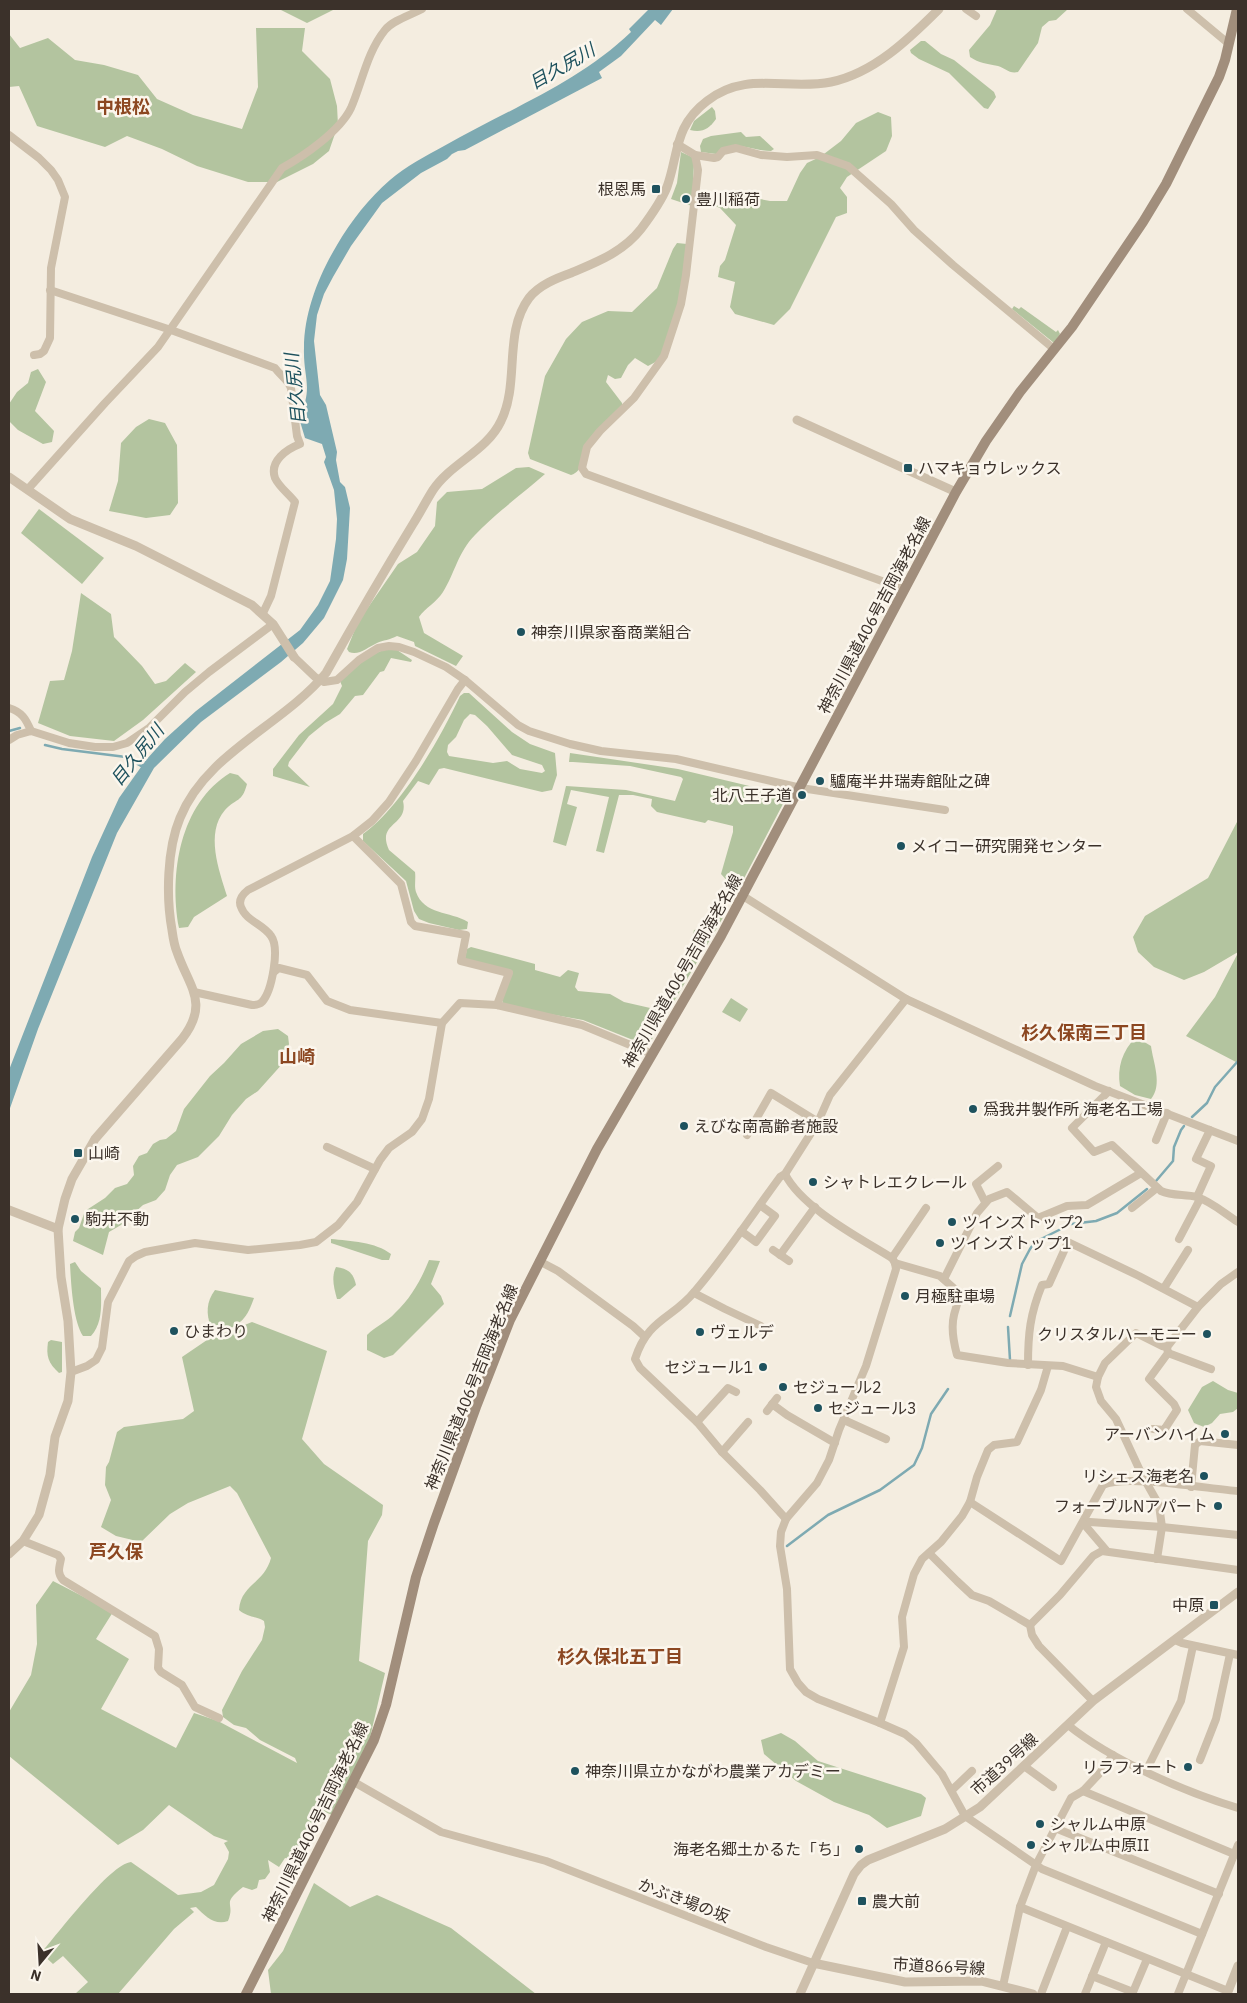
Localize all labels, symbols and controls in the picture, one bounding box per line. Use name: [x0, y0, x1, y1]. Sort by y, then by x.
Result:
water label: 目久尻川: [525, 37, 601, 94]
district label: 中根松: [96, 95, 150, 118]
place label: 根恩馬: [598, 179, 646, 199]
marker: 根恩馬: [650, 183, 662, 195]
place label: 豊川稲荷: [696, 189, 760, 209]
marker: 豊川稲荷: [680, 193, 692, 205]
water label: 目久尻川: [280, 350, 310, 426]
place label: ハマキョウレックス: [918, 458, 1062, 478]
marker: ハマキョウレックス: [902, 462, 914, 474]
street label: 神奈川県道406号吉岡海老名線: [813, 513, 935, 717]
place label: 神奈川県家畜商業組合: [531, 622, 691, 642]
marker: 神奈川県家畜商業組合: [515, 626, 527, 638]
water label: 目久尻川: [105, 718, 170, 790]
place label: 驢庵半井瑞寿館阯之碑: [830, 771, 990, 791]
marker: 驢庵半井瑞寿館阯之碑: [814, 775, 826, 787]
place label: 北八王子道: [712, 785, 792, 805]
marker: 北八王子道: [796, 789, 808, 801]
place label: メイコー研究開発センター: [911, 836, 1103, 856]
marker: メイコー研究開発センター: [895, 840, 907, 852]
street label: 神奈川県道406号吉岡海老名線: [618, 870, 746, 1072]
district label: 杉久保南三丁目: [1021, 1021, 1147, 1044]
district label: 山崎: [279, 1045, 315, 1068]
place label: 爲我井製作所 海老名工場: [983, 1099, 1163, 1119]
marker: 爲我井製作所 海老名工場: [967, 1103, 979, 1115]
place label: えびな南高齢者施設: [694, 1116, 838, 1136]
marker: えびな南高齢者施設: [678, 1120, 690, 1132]
place label: 山崎: [88, 1143, 120, 1163]
marker: 山崎: [72, 1147, 84, 1159]
place label: シャトレエクレール: [823, 1172, 967, 1192]
marker: シャトレエクレール: [807, 1176, 819, 1188]
place label: 駒井不動: [85, 1209, 149, 1229]
place label: ツインズトップ2: [962, 1212, 1083, 1232]
marker: 駒井不動: [69, 1213, 81, 1225]
marker: ツインズトップ2: [946, 1216, 958, 1228]
place label: ツインズトップ1: [950, 1233, 1071, 1253]
marker: ツインズトップ1: [934, 1237, 946, 1249]
street label: 神奈川県道406号吉岡海老名線: [420, 1281, 522, 1493]
place label: 月極駐車場: [915, 1286, 995, 1306]
marker: 月極駐車場: [899, 1290, 911, 1302]
place label: ひまわり: [184, 1321, 248, 1341]
place label: ヴェルデ: [710, 1322, 774, 1342]
place label: クリスタルハーモニー: [1037, 1324, 1197, 1344]
marker: ひまわり: [168, 1325, 180, 1337]
marker: ヴェルデ: [694, 1326, 706, 1338]
marker: クリスタルハーモニー: [1201, 1328, 1213, 1340]
place label: セジュール1: [665, 1357, 753, 1377]
marker: セジュール1: [757, 1361, 769, 1373]
place label: セジュール2: [793, 1377, 881, 1397]
marker: セジュール2: [777, 1381, 789, 1393]
place label: セジュール3: [828, 1398, 916, 1418]
marker: セジュール3: [812, 1402, 824, 1414]
place label: アーバンハイム: [1104, 1424, 1215, 1444]
marker: アーバンハイム: [1219, 1428, 1231, 1440]
place label: リシェス海老名: [1082, 1466, 1194, 1486]
marker: リシェス海老名: [1198, 1470, 1210, 1482]
place label: フォーブルNアパート: [1054, 1496, 1208, 1516]
marker: フォーブルNアパート: [1212, 1500, 1224, 1512]
district label: 芦久保: [89, 1540, 144, 1563]
place label: 中原: [1172, 1595, 1204, 1615]
marker: 中原: [1208, 1599, 1220, 1611]
district label: 杉久保北五丁目: [557, 1645, 683, 1668]
street label: 神奈川県道406号吉岡海老名線: [258, 1718, 372, 1926]
street label: 市道39号線: [966, 1729, 1042, 1799]
place label: リラフォート: [1082, 1757, 1178, 1777]
place label: 神奈川県立かながわ農業アカデミー: [585, 1761, 841, 1781]
marker: リラフォート: [1182, 1761, 1194, 1773]
marker: 神奈川県立かながわ農業アカデミー: [569, 1765, 581, 1777]
place label: シャルム中原: [1050, 1814, 1146, 1834]
marker: シャルム中原: [1034, 1818, 1046, 1830]
place label: シャルム中原II: [1041, 1835, 1149, 1855]
place label: 海老名郷土かるた「ち」: [673, 1839, 849, 1859]
marker: シャルム中原II: [1025, 1839, 1037, 1851]
marker: 海老名郷土かるた「ち」: [853, 1843, 865, 1855]
street label: かぶき場の坂: [636, 1873, 732, 1927]
place label: 農大前: [872, 1891, 920, 1911]
marker: 農大前: [856, 1895, 868, 1907]
north arrow: [15, 1938, 65, 1988]
street label: 市道866号線: [892, 1954, 986, 1978]
text: N: [28, 1965, 44, 1985]

